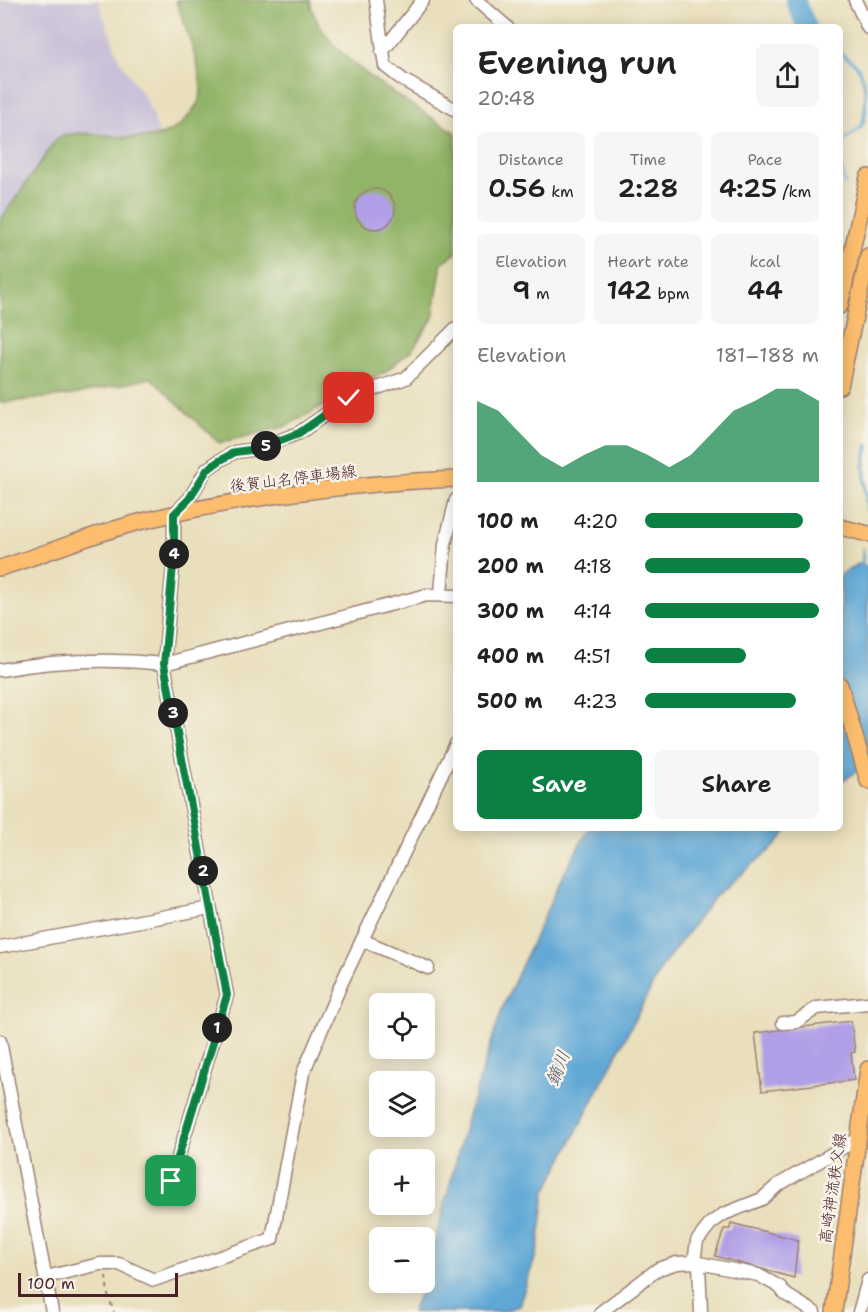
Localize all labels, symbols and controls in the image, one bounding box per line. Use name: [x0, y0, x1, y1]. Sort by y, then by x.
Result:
text: Evening run: [477, 40, 677, 85]
button: share: [756, 44, 819, 107]
text: 20:48: [477, 85, 536, 111]
text: Distance: [498, 149, 564, 170]
text: Time: [630, 149, 666, 170]
text: Pace: [747, 149, 783, 170]
text: 0.56: [488, 170, 546, 205]
text: 2:28: [618, 170, 678, 205]
text: 4:25: [719, 170, 777, 205]
text: km: [546, 181, 574, 202]
text: /km: [777, 181, 811, 202]
text: Elevation: [495, 251, 567, 272]
text: Heart rate: [607, 251, 689, 272]
text: kcal: [749, 251, 781, 272]
text: 9: [512, 272, 530, 307]
text: 142: [606, 272, 652, 307]
text: 44: [747, 272, 783, 307]
text: m: [530, 283, 550, 304]
text: bpm: [652, 283, 690, 304]
text: Elevation: [477, 342, 567, 368]
text: 181–188 m: [716, 342, 819, 368]
pin: [323, 372, 374, 423]
icon: check: [332, 381, 365, 414]
pin: 5: [251, 431, 281, 461]
text: 5: [261, 435, 271, 456]
street label: 後賀山名停車場線: [228, 460, 358, 497]
text: 100 m: [477, 508, 539, 534]
text: 4:20: [573, 508, 618, 534]
pin: 4: [159, 539, 189, 569]
text: 4: [168, 543, 180, 564]
text: 200 m: [477, 553, 544, 579]
text: 4:18: [573, 553, 612, 579]
text: 300 m: [477, 598, 544, 624]
text: 4:14: [573, 598, 612, 624]
text: 400 m: [477, 643, 544, 669]
text: 4:51: [573, 643, 611, 669]
text: 500 m: [477, 688, 543, 714]
text: 4:23: [573, 688, 618, 714]
pin: 3: [158, 698, 188, 728]
text: 3: [167, 702, 179, 723]
button: Save: [477, 750, 642, 819]
button: Share: [654, 750, 819, 819]
pin: 2: [188, 856, 218, 886]
text: 2: [197, 860, 209, 881]
map controls: [369, 993, 435, 1293]
button: locate: [369, 993, 435, 1059]
pin: 1: [202, 1013, 232, 1043]
text: 1: [213, 1017, 221, 1038]
water label: 鏑川: [540, 1047, 576, 1089]
button: layers: [369, 1071, 435, 1137]
street label: 高崎神流秩父線: [814, 1131, 851, 1245]
button: +: [369, 1149, 435, 1215]
pin: [145, 1155, 196, 1206]
icon: arrive: [154, 1164, 187, 1197]
button: −: [369, 1227, 435, 1293]
scale bar: [18, 1270, 178, 1298]
text: 100 m: [27, 1273, 75, 1294]

